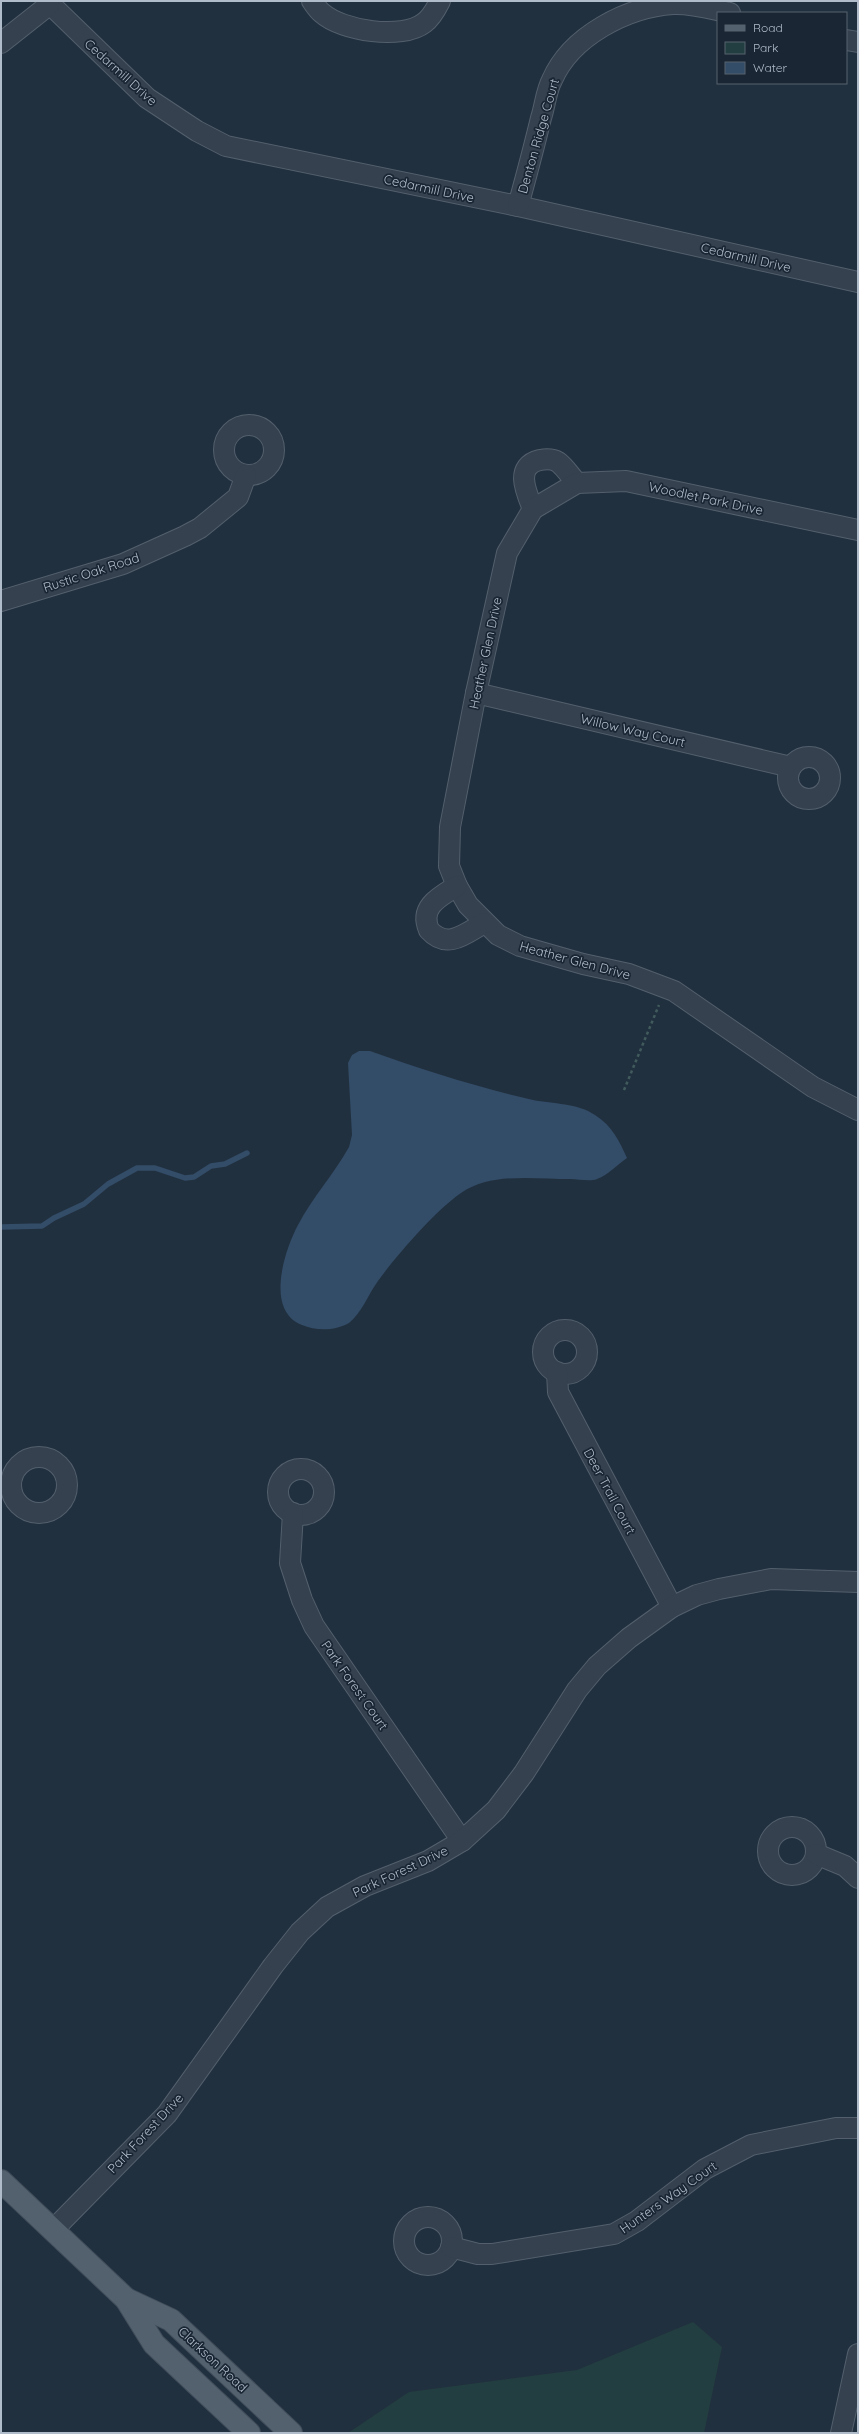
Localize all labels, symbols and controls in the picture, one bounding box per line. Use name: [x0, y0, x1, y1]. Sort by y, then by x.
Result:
legend: [717, 12, 847, 84]
text: Road: [753, 20, 783, 35]
street label: Cedarmill Drive: [81, 35, 161, 109]
text: Park: [753, 40, 778, 55]
text: Water: [753, 60, 788, 75]
street label: Denton Ridge Court: [514, 77, 562, 195]
street label: Cedarmill Drive: [382, 171, 476, 205]
street label: Cedarmill Drive: [699, 239, 793, 275]
street label: Woodlet Park Drive: [647, 478, 765, 518]
street label: Rustic Oak Road: [41, 549, 141, 595]
street label: Heather Glen Drive: [465, 596, 505, 710]
street label: Willow Way Court: [579, 710, 687, 750]
street label: Heather Glen Drive: [518, 938, 632, 982]
street label: Deer Trail Court: [581, 1445, 639, 1537]
street label: Park Forest Court: [318, 1637, 392, 1733]
street label: Park Forest Drive: [350, 1842, 450, 1900]
street label: Park Forest Drive: [104, 2090, 186, 2176]
street label: Hunters Way Court: [616, 2157, 720, 2237]
street label: Clarkson Road: [175, 2323, 251, 2395]

